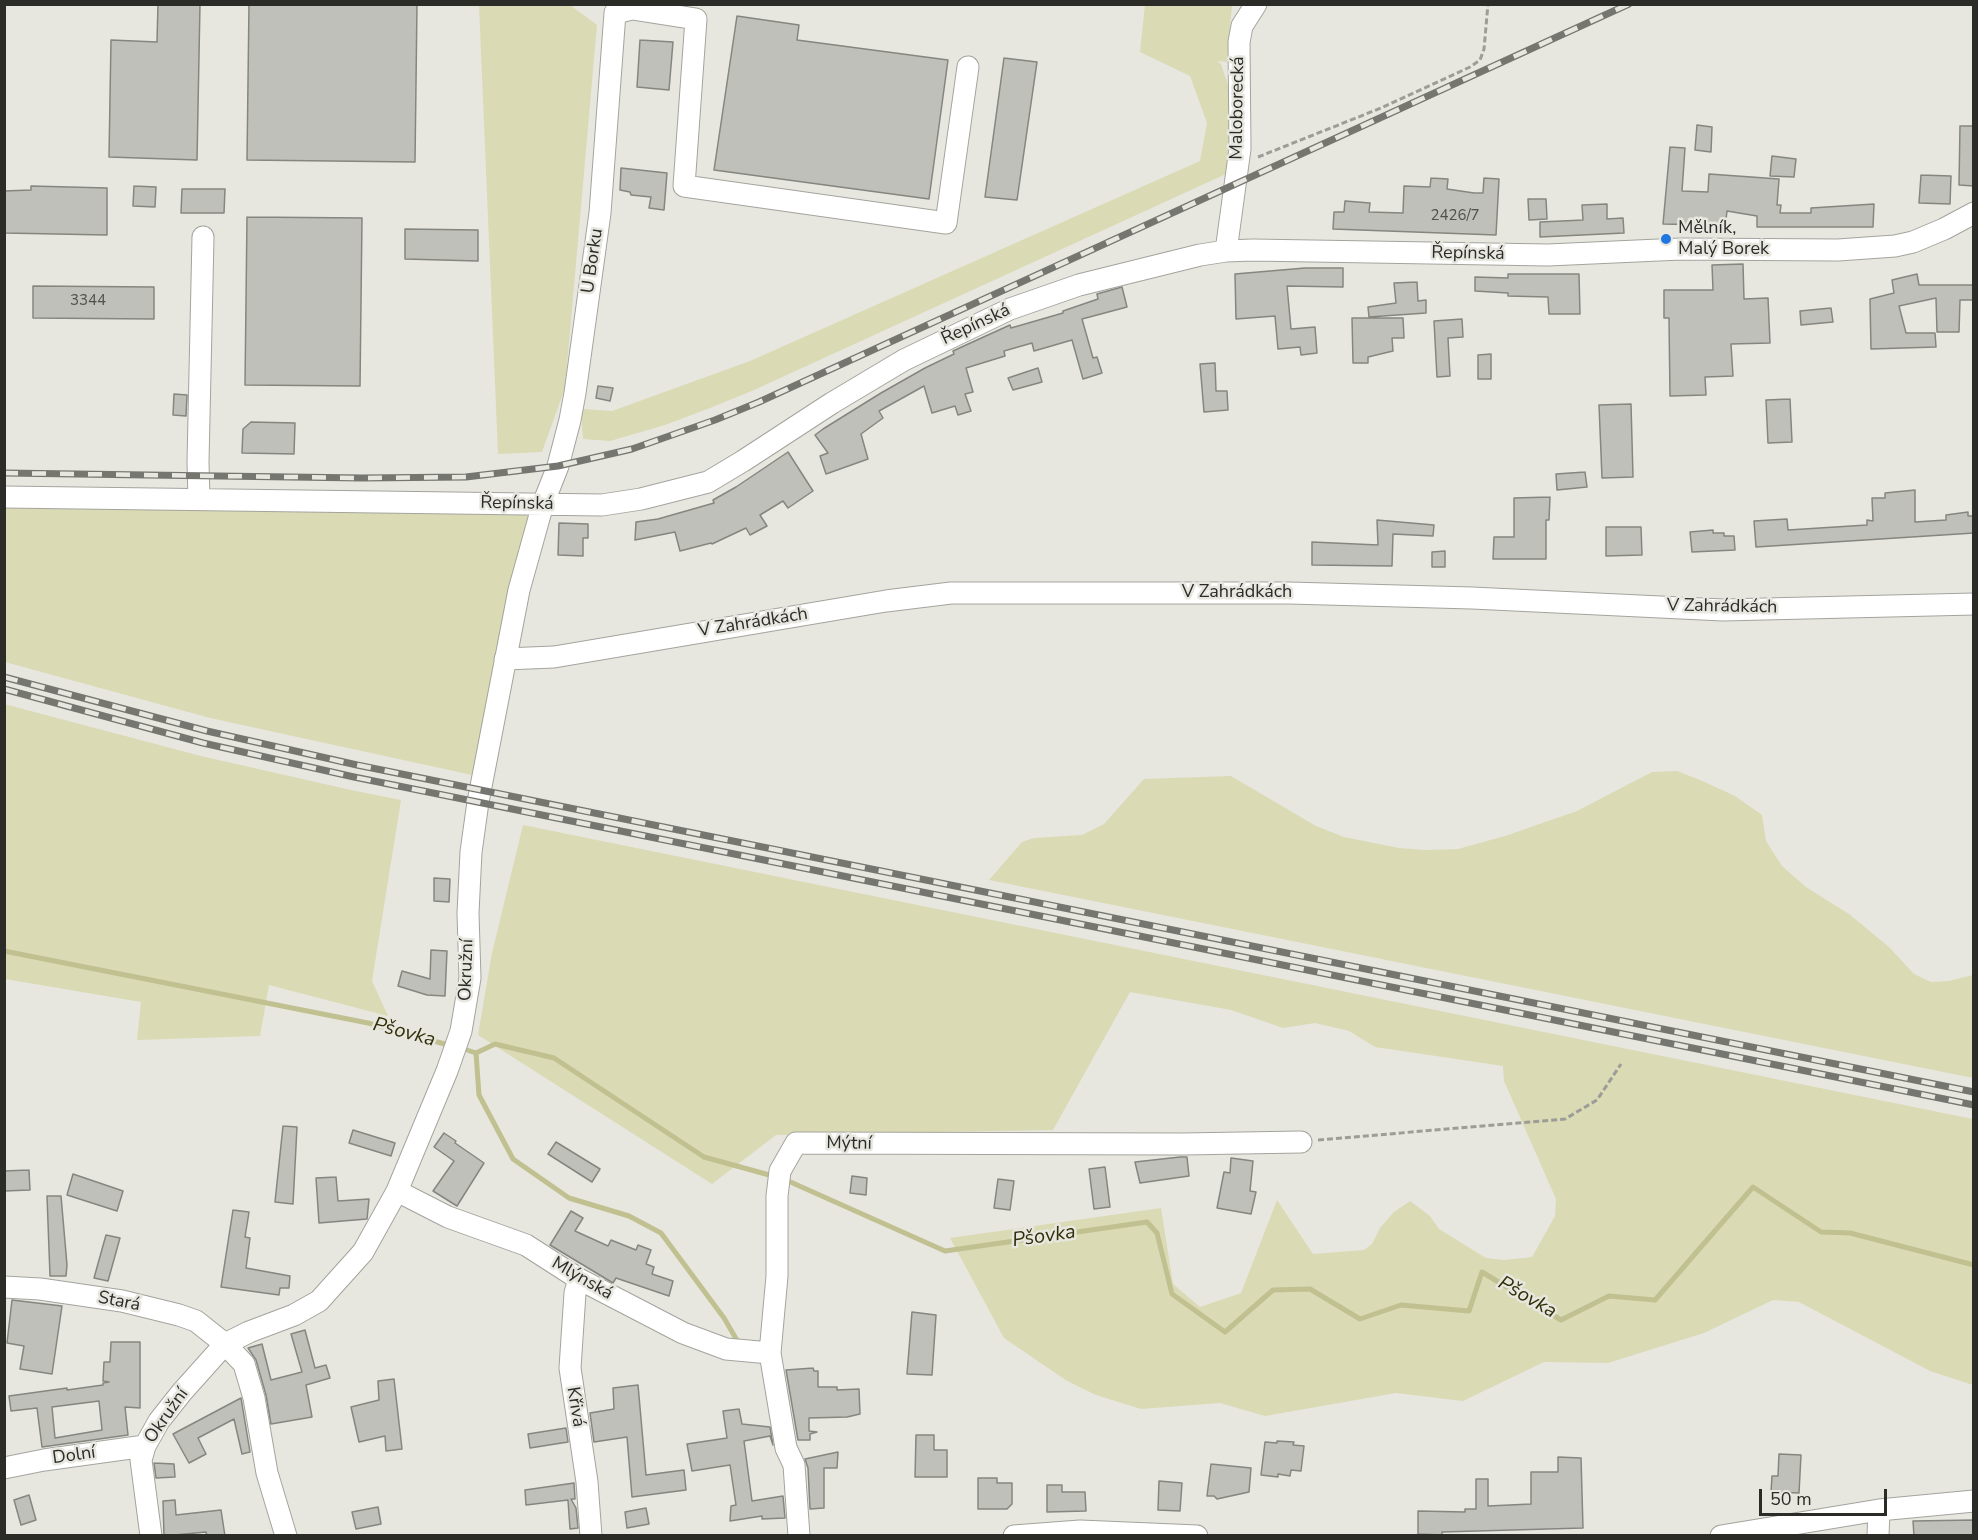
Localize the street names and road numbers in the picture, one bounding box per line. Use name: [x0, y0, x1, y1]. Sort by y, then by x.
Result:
street label: Maloborecká: [1226, 56, 1250, 160]
street label: U Borku: [578, 227, 608, 295]
street label: Řepínská: [1431, 243, 1505, 265]
street label: Řepínská: [938, 300, 1014, 350]
street label: Řepínská: [480, 493, 554, 515]
street label: V Zahrádkách: [1182, 582, 1292, 604]
street label: V Zahrádkách: [1667, 595, 1777, 619]
street label: V Zahrádkách: [697, 604, 809, 642]
street label: Okružní: [455, 939, 479, 1001]
street label: Mýtní: [826, 1133, 872, 1155]
street label: Mlýnská: [548, 1253, 616, 1305]
street label: Stará: [96, 1287, 142, 1317]
street label: Okružní: [140, 1384, 194, 1448]
street label: Křivá: [561, 1385, 589, 1429]
street label: Dolní: [51, 1442, 97, 1470]

